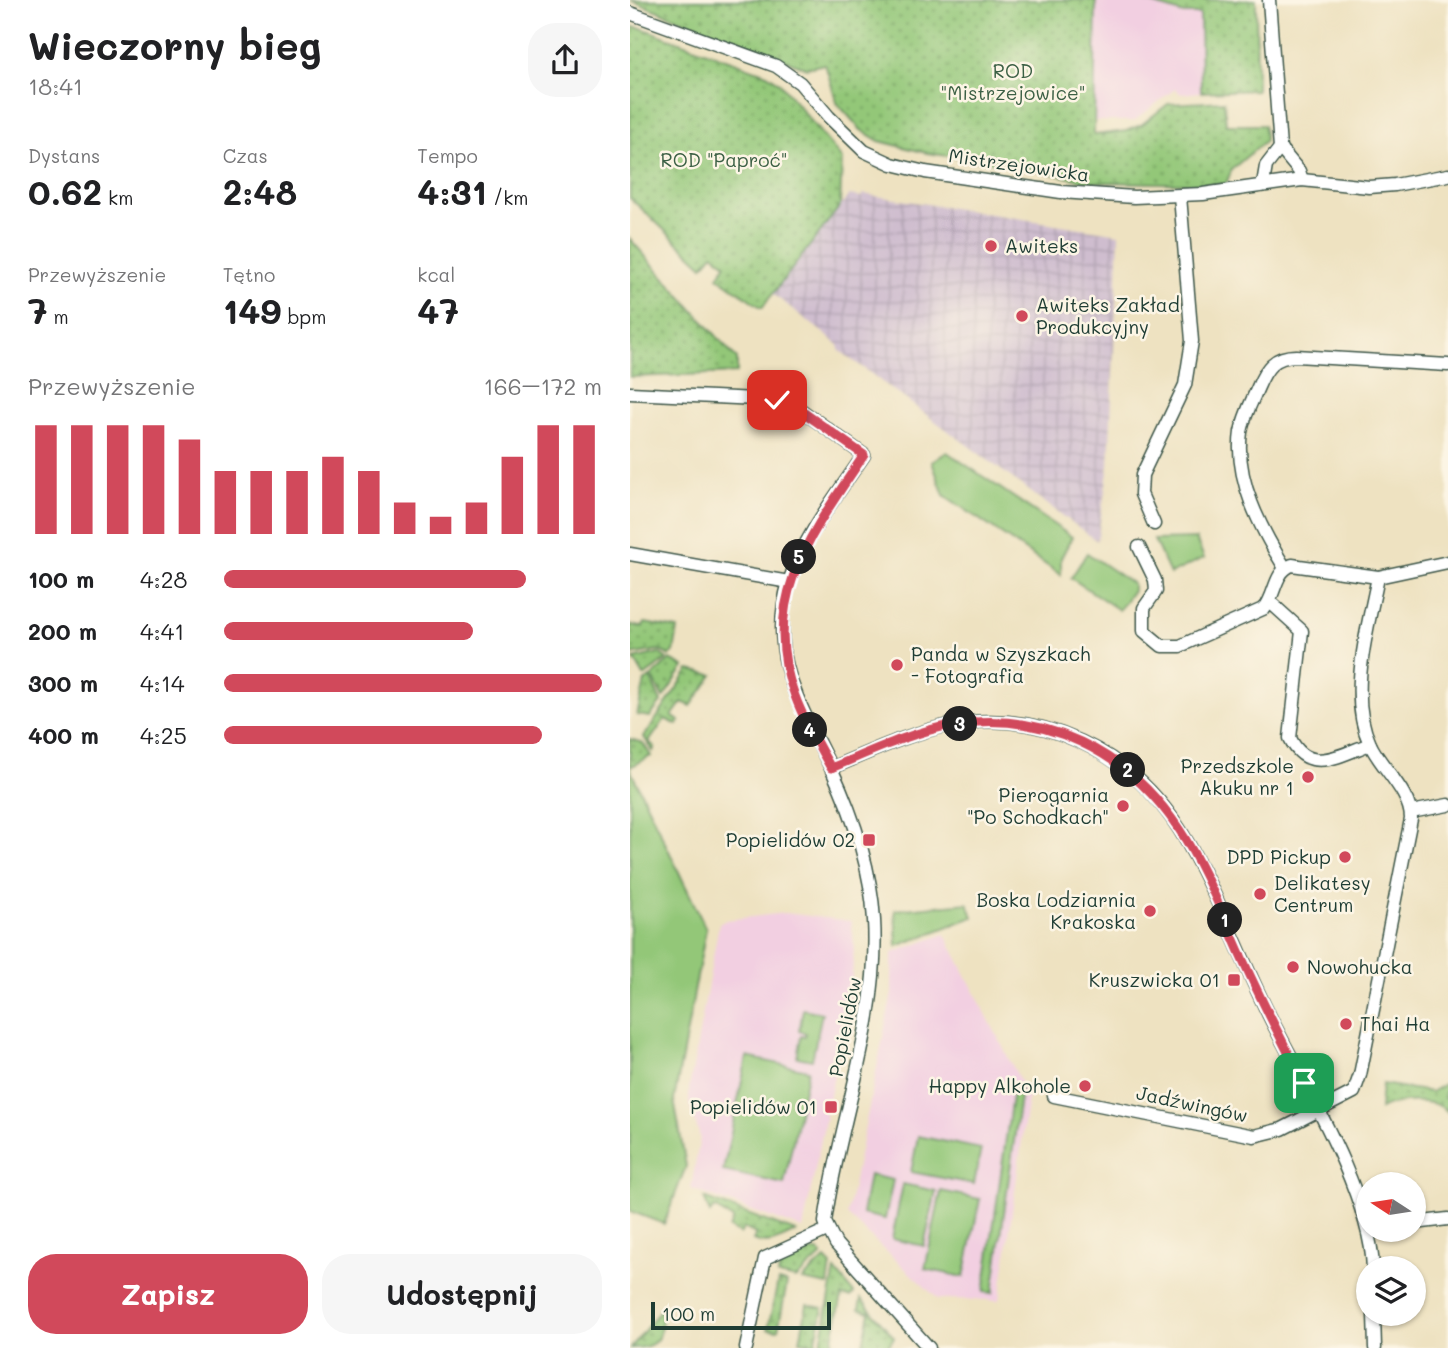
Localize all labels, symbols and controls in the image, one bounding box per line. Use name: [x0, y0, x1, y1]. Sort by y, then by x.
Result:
text: Wieczorny bieg: [28, 20, 321, 70]
button: share: [528, 23, 602, 97]
park label: ROD "Mistrzejowice": [941, 58, 1085, 105]
text: 18:41: [28, 71, 83, 101]
street label: Mistrzejowicka: [947, 142, 1091, 187]
text: Dystans: [28, 143, 100, 168]
text: Czas: [223, 143, 268, 168]
text: Tempo: [417, 143, 478, 168]
park label: ROD "Paproć": [661, 147, 787, 172]
text: 0.62: [28, 168, 102, 214]
text: 2:48: [223, 168, 297, 214]
text: 4:31: [417, 168, 487, 214]
text: km: [102, 185, 133, 210]
text: /km: [487, 185, 528, 210]
place label: Awiteks: [1005, 233, 1078, 258]
marker: Awiteks: [983, 238, 999, 254]
text: Przewyższenie: [28, 262, 166, 287]
text: Tętno: [223, 262, 275, 287]
text: kcal: [417, 262, 455, 287]
text: 7: [28, 287, 48, 333]
text: 149: [223, 287, 281, 333]
text: 47: [417, 287, 459, 333]
place label: Awiteks Zakład Produkcyjny: [1036, 292, 1180, 339]
text: m: [48, 304, 69, 329]
text: bpm: [281, 304, 326, 329]
marker: Awiteks Zakład Produkcyjny: [1014, 308, 1030, 324]
pin: [747, 370, 807, 430]
text: Przewyższenie: [28, 371, 196, 401]
text: 166–172 m: [484, 371, 602, 401]
icon: check: [758, 381, 796, 419]
pin: 5: [782, 540, 816, 574]
text: 5: [793, 544, 804, 569]
text: 100 m: [28, 564, 94, 594]
text: 4:28: [140, 564, 187, 594]
text: 200 m: [28, 616, 97, 646]
text: 4:41: [140, 616, 184, 646]
place label: Panda w Szyszkach - Fotografia: [911, 641, 1091, 688]
marker: Panda w Szyszkach - Fotografia: [889, 657, 905, 673]
text: 300 m: [28, 668, 98, 698]
text: 4:14: [140, 668, 184, 698]
pin: 3: [942, 706, 978, 742]
text: 3: [954, 711, 965, 736]
pin: 4: [792, 712, 828, 748]
text: 4: [803, 717, 816, 742]
text: 400 m: [28, 720, 99, 750]
text: 4:25: [140, 720, 187, 750]
pin: 2: [1110, 752, 1146, 788]
place label: Przedszkole Akuku nr 1: [1181, 753, 1294, 800]
text: 2: [1122, 757, 1133, 782]
marker: Przedszkole Akuku nr 1: [1300, 769, 1316, 785]
place label: Pierogarnia "Po Schodkach": [967, 782, 1109, 829]
marker: Pierogarnia "Po Schodkach": [1115, 798, 1131, 814]
place label: Popielidów 02: [726, 827, 855, 852]
marker: Popielidów 02: [861, 832, 877, 848]
place label: DPD Pickup: [1226, 844, 1331, 869]
marker: DPD Pickup: [1337, 849, 1353, 865]
place label: Delikatesy Centrum: [1274, 870, 1371, 917]
marker: Delikatesy Centrum: [1252, 886, 1268, 902]
place label: Boska Lodziarnia Krakoska: [976, 887, 1136, 934]
pin: 1: [1208, 902, 1242, 937]
marker: Boska Lodziarnia Krakoska: [1142, 903, 1158, 919]
text: 1: [1220, 907, 1229, 932]
place label: Nowohucka: [1307, 954, 1413, 979]
marker: Nowohucka: [1285, 959, 1301, 975]
place label: Kruszwicka 01: [1089, 967, 1220, 992]
marker: Kruszwicka 01: [1226, 972, 1242, 988]
street label: Popielidów: [823, 975, 866, 1079]
place label: Thai Ha: [1360, 1011, 1430, 1036]
marker: Thai Ha: [1338, 1016, 1354, 1032]
pin: [1274, 1053, 1334, 1113]
icon: arrive: [1285, 1064, 1323, 1102]
place label: Happy Alkohole: [928, 1073, 1071, 1098]
marker: Happy Alkohole: [1077, 1078, 1093, 1094]
street label: Jadźwingów: [1134, 1080, 1250, 1127]
place label: Popielidów 01: [690, 1094, 817, 1119]
marker: Popielidów 01: [823, 1099, 839, 1115]
north arrow: [1356, 1172, 1426, 1242]
map controls: [1356, 1172, 1426, 1326]
button: Zapisz: [28, 1254, 308, 1334]
button: Udostępnij: [322, 1254, 602, 1334]
button: layers: [1356, 1256, 1426, 1326]
scale bar: [651, 1299, 831, 1331]
text: 100 m: [662, 1301, 715, 1326]

